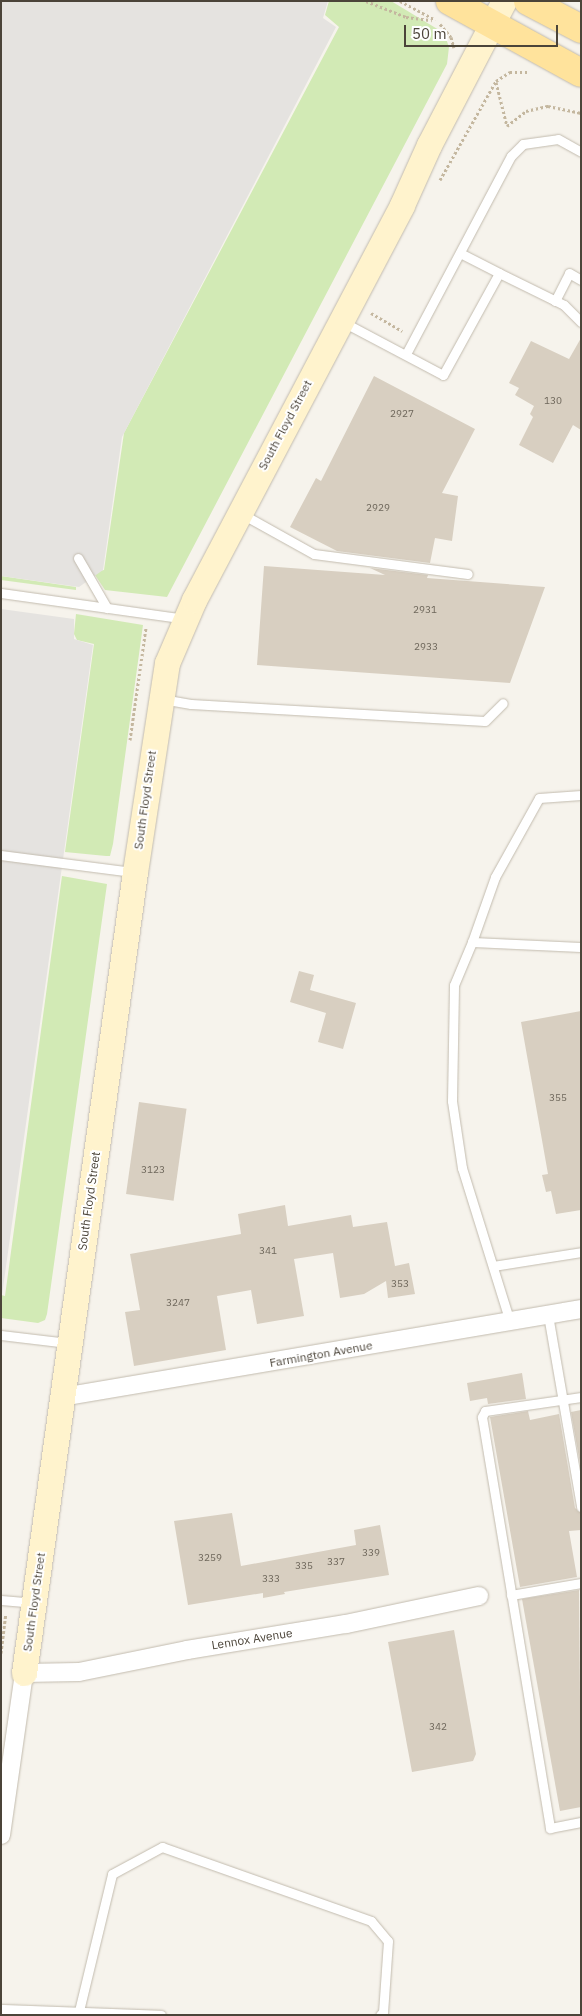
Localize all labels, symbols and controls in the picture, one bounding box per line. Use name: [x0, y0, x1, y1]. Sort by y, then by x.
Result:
scale bar: [407, 15, 561, 47]
text: 50 m: [412, 24, 447, 43]
street label: South Floyd Street: [255, 378, 315, 472]
house number: 130: [544, 395, 562, 407]
house number: 2927: [390, 408, 414, 420]
house number: 2929: [366, 502, 390, 514]
house number: 2931: [413, 604, 437, 616]
house number: 2933: [414, 641, 438, 653]
street label: South Floyd Street: [131, 750, 159, 850]
house number: 355: [549, 1092, 567, 1104]
street label: South Floyd Street: [75, 1151, 103, 1251]
house number: 3123: [141, 1164, 165, 1176]
house number: 341: [259, 1245, 277, 1257]
house number: 353: [391, 1278, 409, 1290]
house number: 3247: [166, 1297, 190, 1309]
street label: Farmington Avenue: [268, 1338, 374, 1370]
house number: 339: [362, 1547, 380, 1559]
street label: South Floyd Street: [20, 1552, 48, 1652]
house number: 3259: [198, 1552, 222, 1564]
house number: 337: [327, 1556, 345, 1568]
house number: 335: [295, 1560, 313, 1572]
house number: 333: [262, 1573, 280, 1585]
street label: Lennox Avenue: [211, 1626, 293, 1652]
house number: 342: [429, 1721, 447, 1733]

